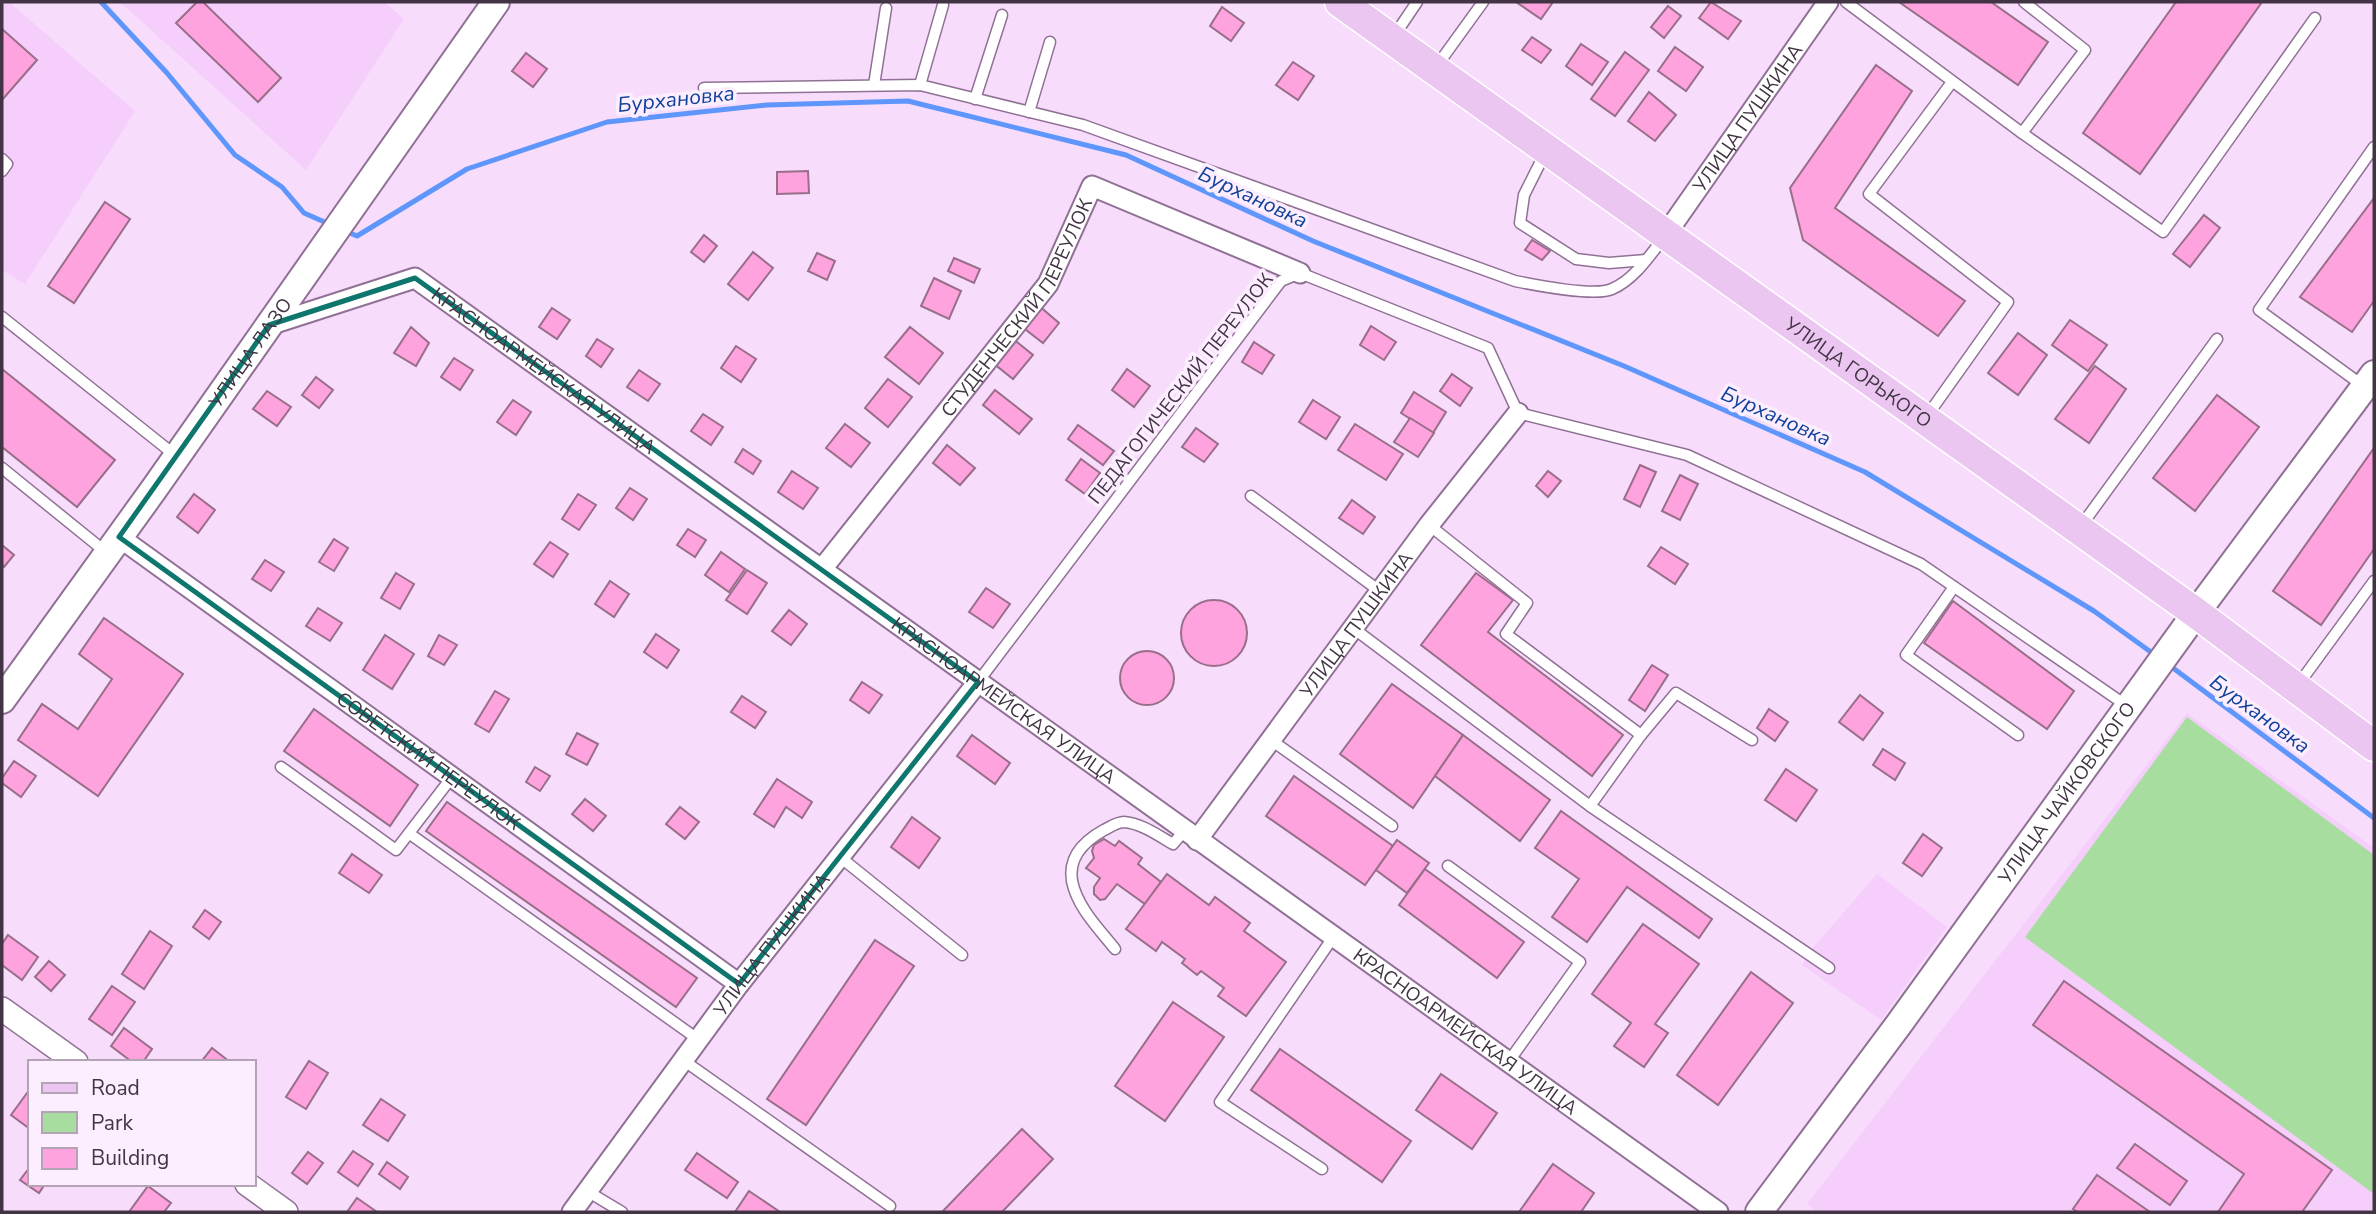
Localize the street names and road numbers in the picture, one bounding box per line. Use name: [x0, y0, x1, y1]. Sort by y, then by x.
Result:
street label: УЛИЦА ПУШКИНА: [1687, 39, 1809, 198]
street label: СТУДЕНЧЕСКИЙ ПЕРЕУЛОК: [935, 194, 1099, 423]
street label: ПЕДАГОГИЧЕСКИЙ ПЕРЕУЛОК: [1082, 268, 1279, 510]
street label: КРАСНОАРМЕЙСКАЯ УЛИЦА: [426, 282, 661, 461]
street label: УЛИЦА ЛАЗО: [203, 293, 298, 414]
street label: УЛИЦА ГОРЬКОГО: [1778, 311, 1937, 434]
street label: УЛИЦА ПУШКИНА: [1294, 546, 1419, 704]
street label: КРАСНОАРМЕЙСКАЯ УЛИЦА: [886, 612, 1121, 790]
street label: СОВЕТСКИЙ ПЕРЕУЛОК: [331, 686, 526, 836]
street label: УЛИЦА ЧАЙКОВСКОГО: [1992, 697, 2142, 890]
street label: УЛИЦА ПУШКИНА: [707, 867, 836, 1022]
street label: КРАСНОАРМЕЙСКАЯ УЛИЦА: [1348, 943, 1583, 1121]

